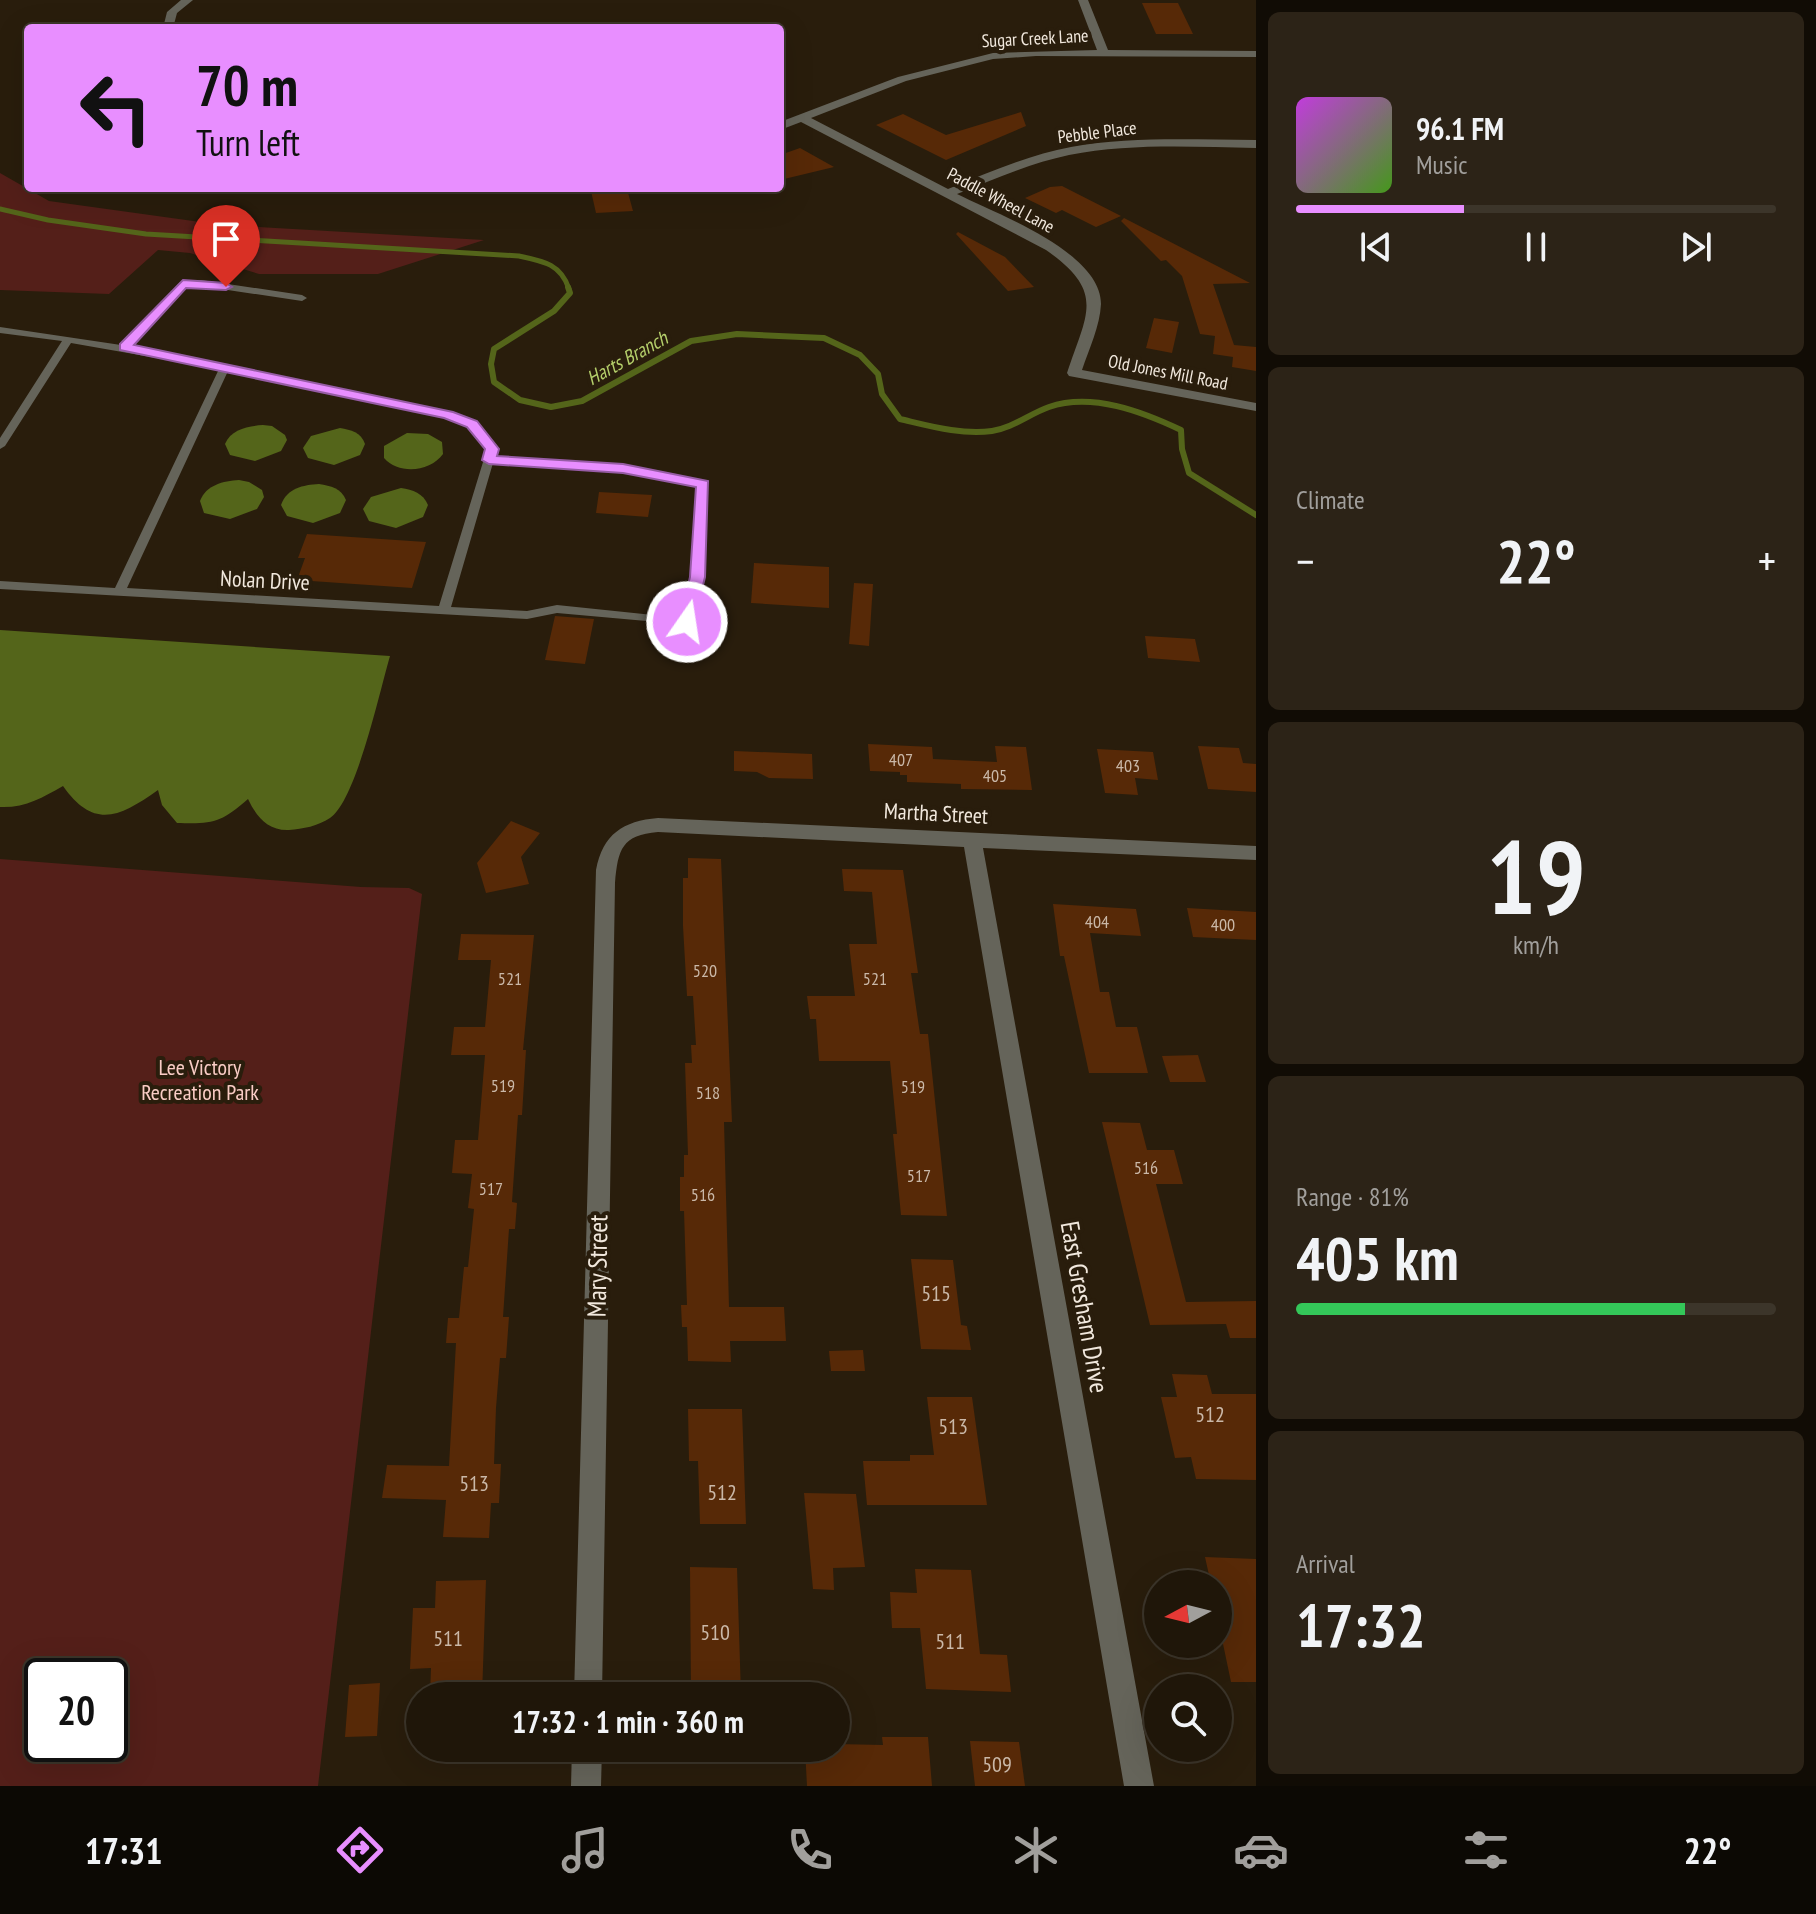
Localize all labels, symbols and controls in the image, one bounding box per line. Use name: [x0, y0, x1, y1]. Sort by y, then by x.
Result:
street label: Sugar Creek Lane: [981, 24, 1089, 52]
text: 70 m: [196, 49, 298, 121]
icon: left: [64, 56, 168, 160]
text: 96.1 FM: [1416, 109, 1504, 148]
street label: Pebble Place: [1056, 116, 1138, 148]
text: Turn left: [196, 119, 300, 166]
text: Music: [1416, 148, 1468, 181]
street label: Paddle Wheel Lane: [943, 162, 1059, 238]
pin: [192, 205, 260, 287]
icon: arrive: [204, 217, 248, 261]
icon: previous: [1354, 225, 1398, 269]
icon: pause: [1514, 225, 1558, 269]
icon: next: [1674, 225, 1718, 269]
water label: Harts Branch: [582, 325, 673, 391]
street label: Old Jones Mill Road: [1106, 349, 1230, 395]
text: Climate: [1296, 483, 1365, 516]
text: 22°: [1496, 522, 1576, 600]
text: −: [1296, 532, 1314, 589]
text: +: [1758, 532, 1776, 589]
street label: Nolan Drive: [220, 564, 310, 596]
position arrow: [645, 580, 729, 664]
house number: 407: [889, 748, 913, 771]
house number: 403: [1116, 754, 1140, 777]
house number: 405: [983, 764, 1007, 787]
street label: Martha Street: [883, 796, 989, 830]
text: 19: [1486, 808, 1586, 943]
house number: 404: [1085, 910, 1109, 933]
house number: 400: [1211, 913, 1235, 936]
text: km/h: [1513, 928, 1559, 961]
house number: 520: [693, 959, 717, 982]
house number: 521: [498, 967, 522, 990]
house number: 521: [863, 967, 887, 990]
park label: Lee Victory Recreation Park: [141, 1053, 259, 1106]
house number: 519: [491, 1074, 515, 1097]
house number: 519: [901, 1075, 925, 1098]
house number: 518: [696, 1081, 720, 1104]
house number: 516: [1134, 1156, 1158, 1179]
house number: 517: [907, 1164, 931, 1187]
house number: 517: [479, 1177, 503, 1200]
text: Range · 81%: [1296, 1180, 1409, 1213]
house number: 516: [691, 1183, 715, 1206]
street label: Mary Street: [580, 1214, 614, 1318]
street label: East Gresham Drive: [1054, 1218, 1116, 1396]
text: 405 km: [1296, 1219, 1459, 1297]
house number: 515: [921, 1279, 951, 1307]
house number: 512: [1195, 1400, 1225, 1428]
house number: 513: [938, 1412, 968, 1440]
house number: 513: [459, 1469, 489, 1497]
house number: 512: [707, 1478, 737, 1506]
text: Arrival: [1296, 1547, 1355, 1580]
north arrow: [1144, 1570, 1232, 1658]
map controls: [1144, 1570, 1232, 1762]
text: 17:32: [1296, 1586, 1426, 1664]
house number: 510: [700, 1618, 730, 1646]
house number: 511: [433, 1624, 463, 1652]
house number: 511: [935, 1627, 965, 1655]
speed limit sign: 20: [24, 1658, 128, 1762]
button: search: [1144, 1674, 1232, 1762]
text: 17:32 · 1 min · 360 m: [512, 1702, 744, 1741]
house number: 509: [982, 1750, 1012, 1778]
icon: directions: [332, 1822, 388, 1878]
icon: music: [557, 1822, 613, 1878]
icon: phone: [782, 1822, 838, 1878]
icon: climate: [1008, 1822, 1064, 1878]
icon: car: [1233, 1822, 1289, 1878]
icon: filters: [1458, 1822, 1514, 1878]
text: 17:31: [85, 1827, 163, 1874]
text: 22°: [1684, 1827, 1731, 1874]

